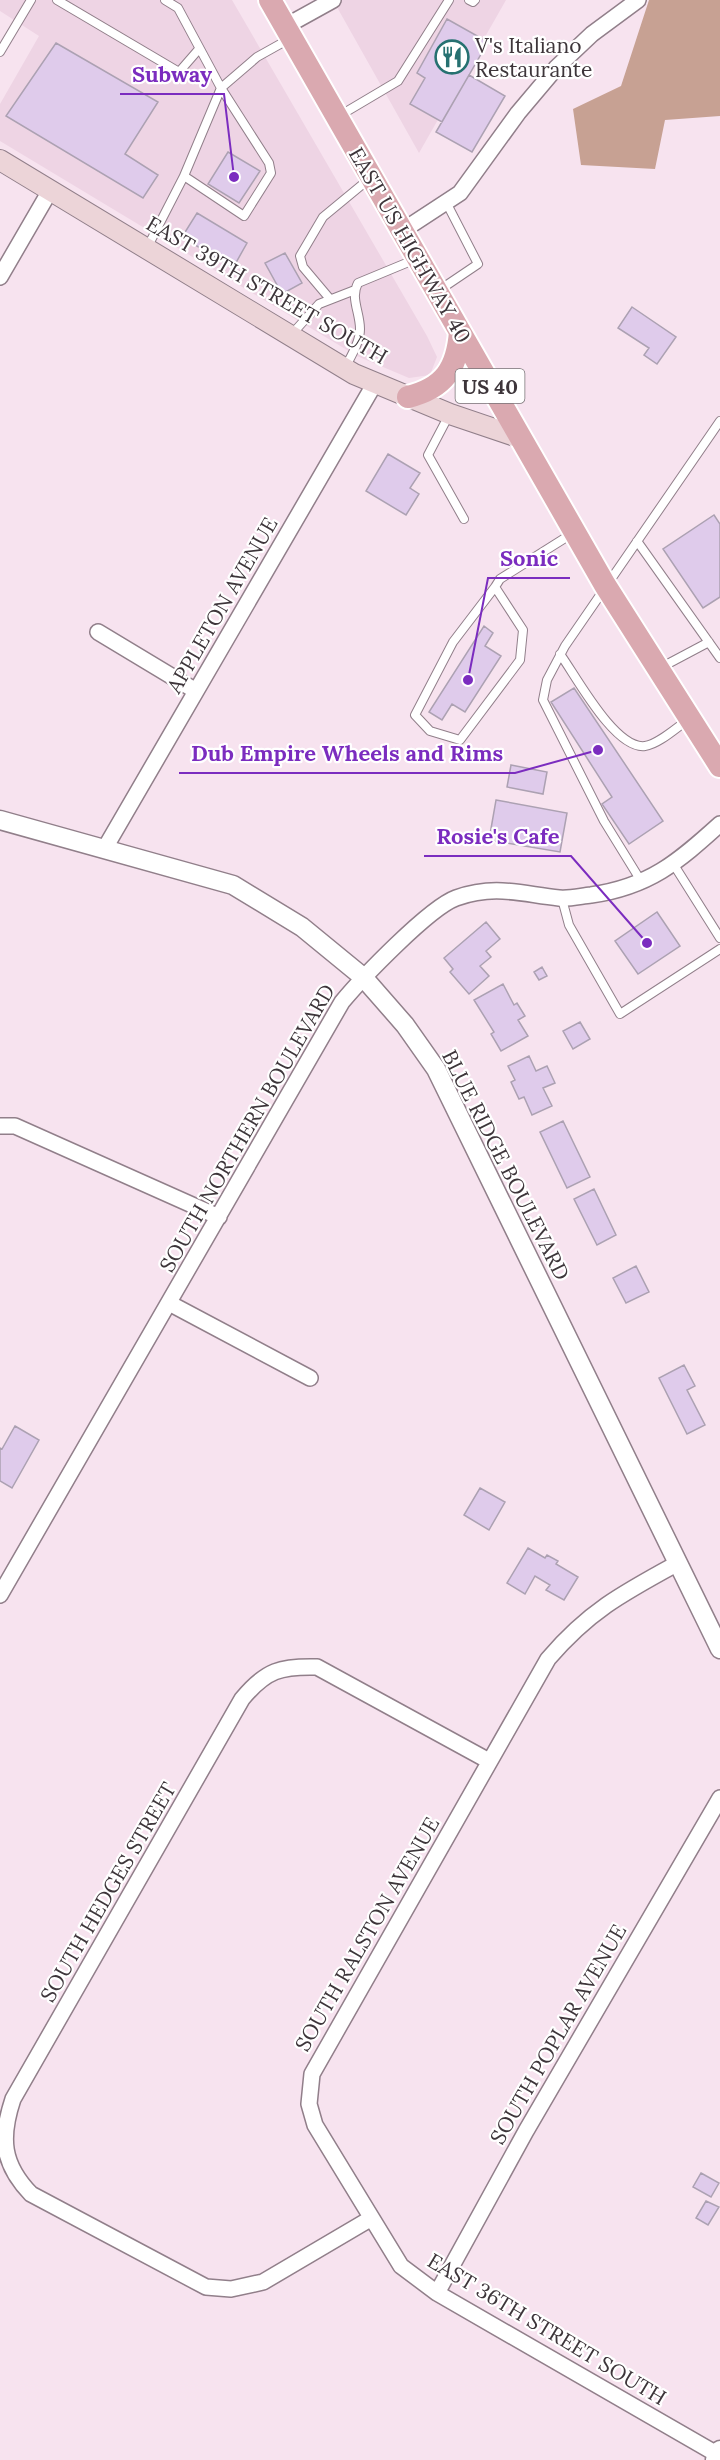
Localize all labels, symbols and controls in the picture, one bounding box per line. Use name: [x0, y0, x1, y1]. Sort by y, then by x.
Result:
place label: V's Italiano Restaurante: [474, 32, 592, 83]
restaurant icon: V's Italiano Restaurante: [434, 39, 470, 75]
callout: Subway: [120, 54, 224, 94]
text: Subway: [132, 60, 213, 88]
street label: EAST US HIGHWAY 40: [343, 142, 477, 348]
street label: EAST 39TH STREET SOUTH: [142, 210, 392, 370]
road number: US 40: [456, 369, 524, 403]
street label: APPLETON AVENUE: [160, 512, 283, 699]
callout: Sonic: [488, 538, 570, 578]
text: Sonic: [500, 544, 559, 572]
callout: Dub Empire Wheels and Rims: [179, 733, 515, 773]
text: Dub Empire Wheels and Rims: [191, 739, 503, 767]
callout: Rosie's Cafe: [424, 816, 571, 856]
text: Rosie's Cafe: [436, 822, 560, 850]
street label: SOUTH NORTHERN BOULEVARD: [153, 979, 341, 1277]
street label: BLUE RIDGE BOULEVARD: [436, 1045, 576, 1285]
street label: SOUTH HEDGES STREET: [34, 1777, 182, 2007]
street label: SOUTH RALSTON AVENUE: [289, 1812, 445, 2056]
street label: SOUTH POPLAR AVENUE: [484, 1919, 632, 2149]
street label: EAST 36TH STREET SOUTH: [423, 2247, 671, 2411]

